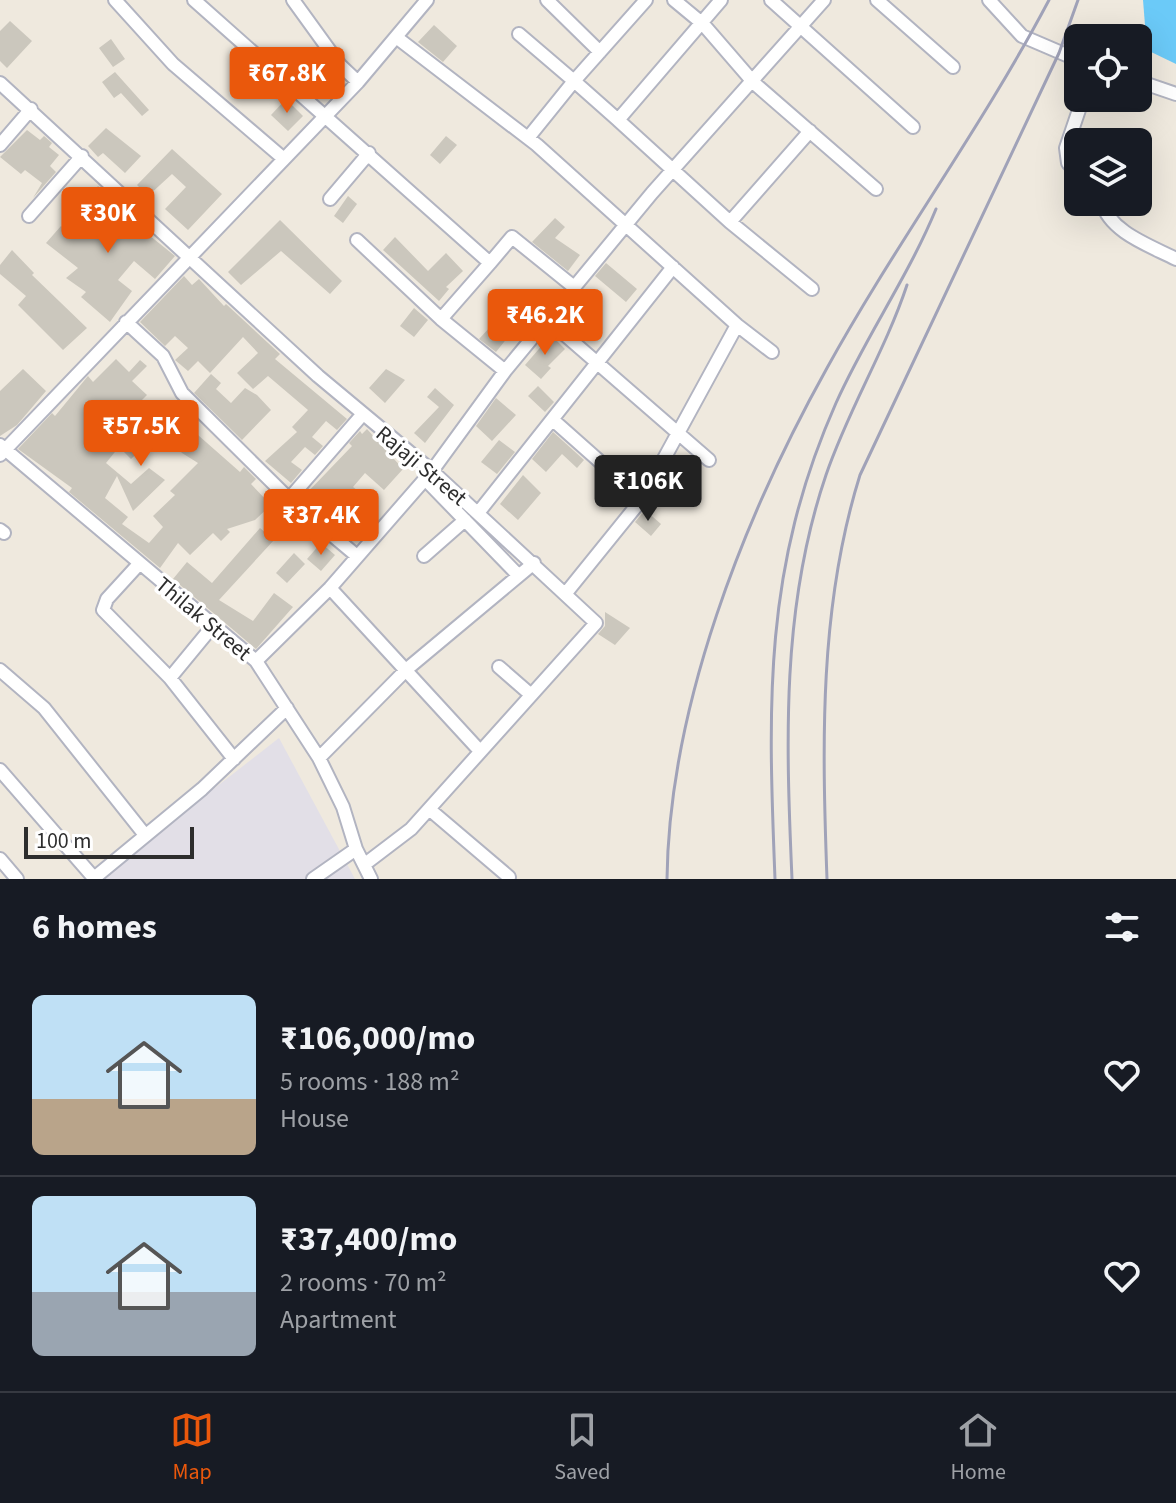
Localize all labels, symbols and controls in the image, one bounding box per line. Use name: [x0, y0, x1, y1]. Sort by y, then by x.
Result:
map controls: [1064, 24, 1152, 216]
button: locate: [1064, 24, 1152, 112]
pin: ₹67.8K: [222, 47, 352, 115]
text: ₹67.8K: [248, 54, 326, 91]
button: layers: [1064, 128, 1152, 216]
pin: ₹30K: [61, 187, 155, 255]
text: ₹30K: [79, 194, 137, 231]
pin: ₹46.2K: [480, 289, 610, 357]
text: ₹46.2K: [506, 296, 584, 333]
pin: ₹57.5K: [76, 400, 206, 468]
text: ₹57.5K: [102, 407, 180, 444]
street label: Rajaji Street: [369, 418, 474, 514]
pin: ₹106K: [592, 455, 704, 523]
text: ₹106K: [613, 462, 683, 499]
pin: ₹37.4K: [256, 489, 386, 557]
text: ₹37.4K: [282, 496, 360, 533]
street label: Thilak Street: [149, 569, 259, 669]
scale bar: [24, 823, 194, 859]
text: 100 m: [36, 825, 91, 857]
text: 6 homes: [32, 903, 157, 952]
icon: filters: [1100, 905, 1144, 949]
text: ₹106,000/mo: [280, 1014, 475, 1063]
icon: home: [96, 1027, 192, 1123]
icon: heart: [1100, 1053, 1144, 1097]
text: 5 rooms · 188 m²: [280, 1063, 459, 1100]
text: House: [280, 1100, 349, 1137]
text: ₹37,400/mo: [280, 1215, 457, 1264]
icon: home: [96, 1228, 192, 1324]
icon: heart: [1100, 1254, 1144, 1298]
text: 2 rooms · 70 m²: [280, 1264, 447, 1301]
text: Apartment: [280, 1301, 397, 1338]
tab: Map: [170, 1408, 214, 1488]
tab: Saved: [554, 1408, 610, 1488]
tab: Home: [951, 1408, 1006, 1488]

